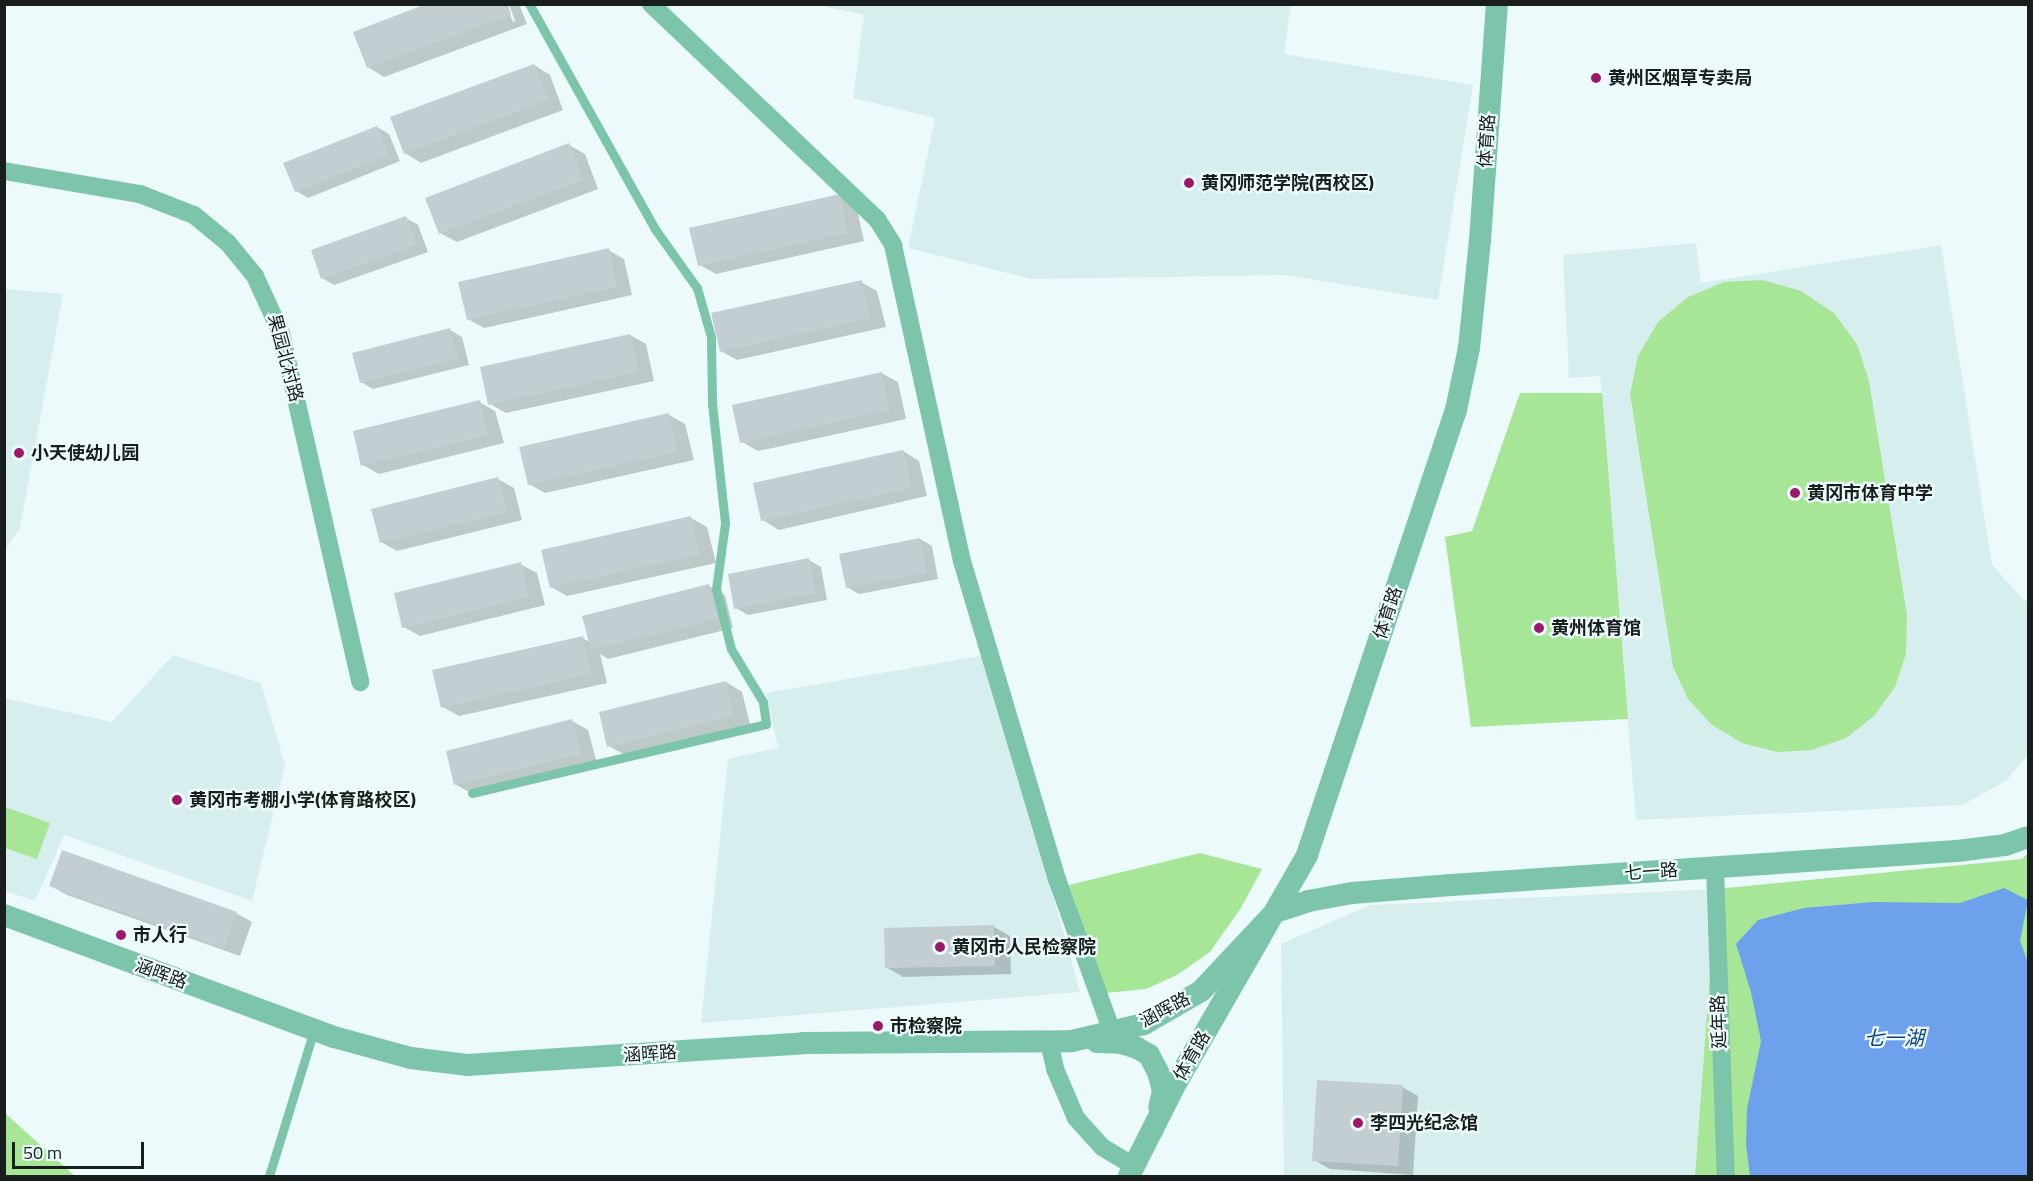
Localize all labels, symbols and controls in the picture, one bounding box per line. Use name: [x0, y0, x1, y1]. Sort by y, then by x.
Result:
place label: 黄州区烟草专卖局: [1608, 67, 1752, 89]
marker: 黄州区烟草专卖局: [1589, 71, 1603, 85]
street label: 体育路: [1474, 113, 1500, 169]
place label: 黄冈师范学院(西校区): [1201, 172, 1374, 194]
marker: 黄冈师范学院(西校区): [1182, 176, 1196, 190]
street label: 果园北村路: [263, 312, 307, 404]
place label: 小天使幼儿园: [31, 442, 139, 464]
marker: 小天使幼儿园: [12, 446, 26, 460]
place label: 黄冈市体育中学: [1807, 482, 1933, 504]
marker: 黄冈市体育中学: [1788, 486, 1802, 500]
street label: 体育路: [1369, 584, 1407, 642]
place label: 黄州体育馆: [1551, 617, 1641, 639]
marker: 黄州体育馆: [1532, 621, 1546, 635]
place label: 黄冈市考棚小学(体育路校区): [189, 789, 416, 811]
marker: 黄冈市考棚小学(体育路校区): [170, 793, 184, 807]
street label: 七一路: [1623, 859, 1679, 885]
place label: 市人行: [133, 924, 187, 946]
marker: 市人行: [114, 928, 128, 942]
place label: 黄冈市人民检察院: [952, 936, 1096, 958]
marker: 黄冈市人民检察院: [933, 940, 947, 954]
street label: 涵晖路: [132, 955, 190, 993]
street label: 涵晖路: [1136, 988, 1194, 1032]
street label: 延年路: [1707, 995, 1731, 1049]
place label: 市检察院: [890, 1015, 962, 1037]
marker: 市检察院: [871, 1019, 885, 1033]
water label: 七一湖: [1864, 1025, 1924, 1049]
street label: 体育路: [1169, 1027, 1215, 1085]
street label: 涵晖路: [622, 1041, 678, 1067]
place label: 李四光纪念馆: [1370, 1112, 1478, 1134]
marker: 李四光纪念馆: [1351, 1116, 1365, 1130]
scale bar: [15, 1130, 147, 1168]
text: 50 m: [23, 1139, 62, 1166]

